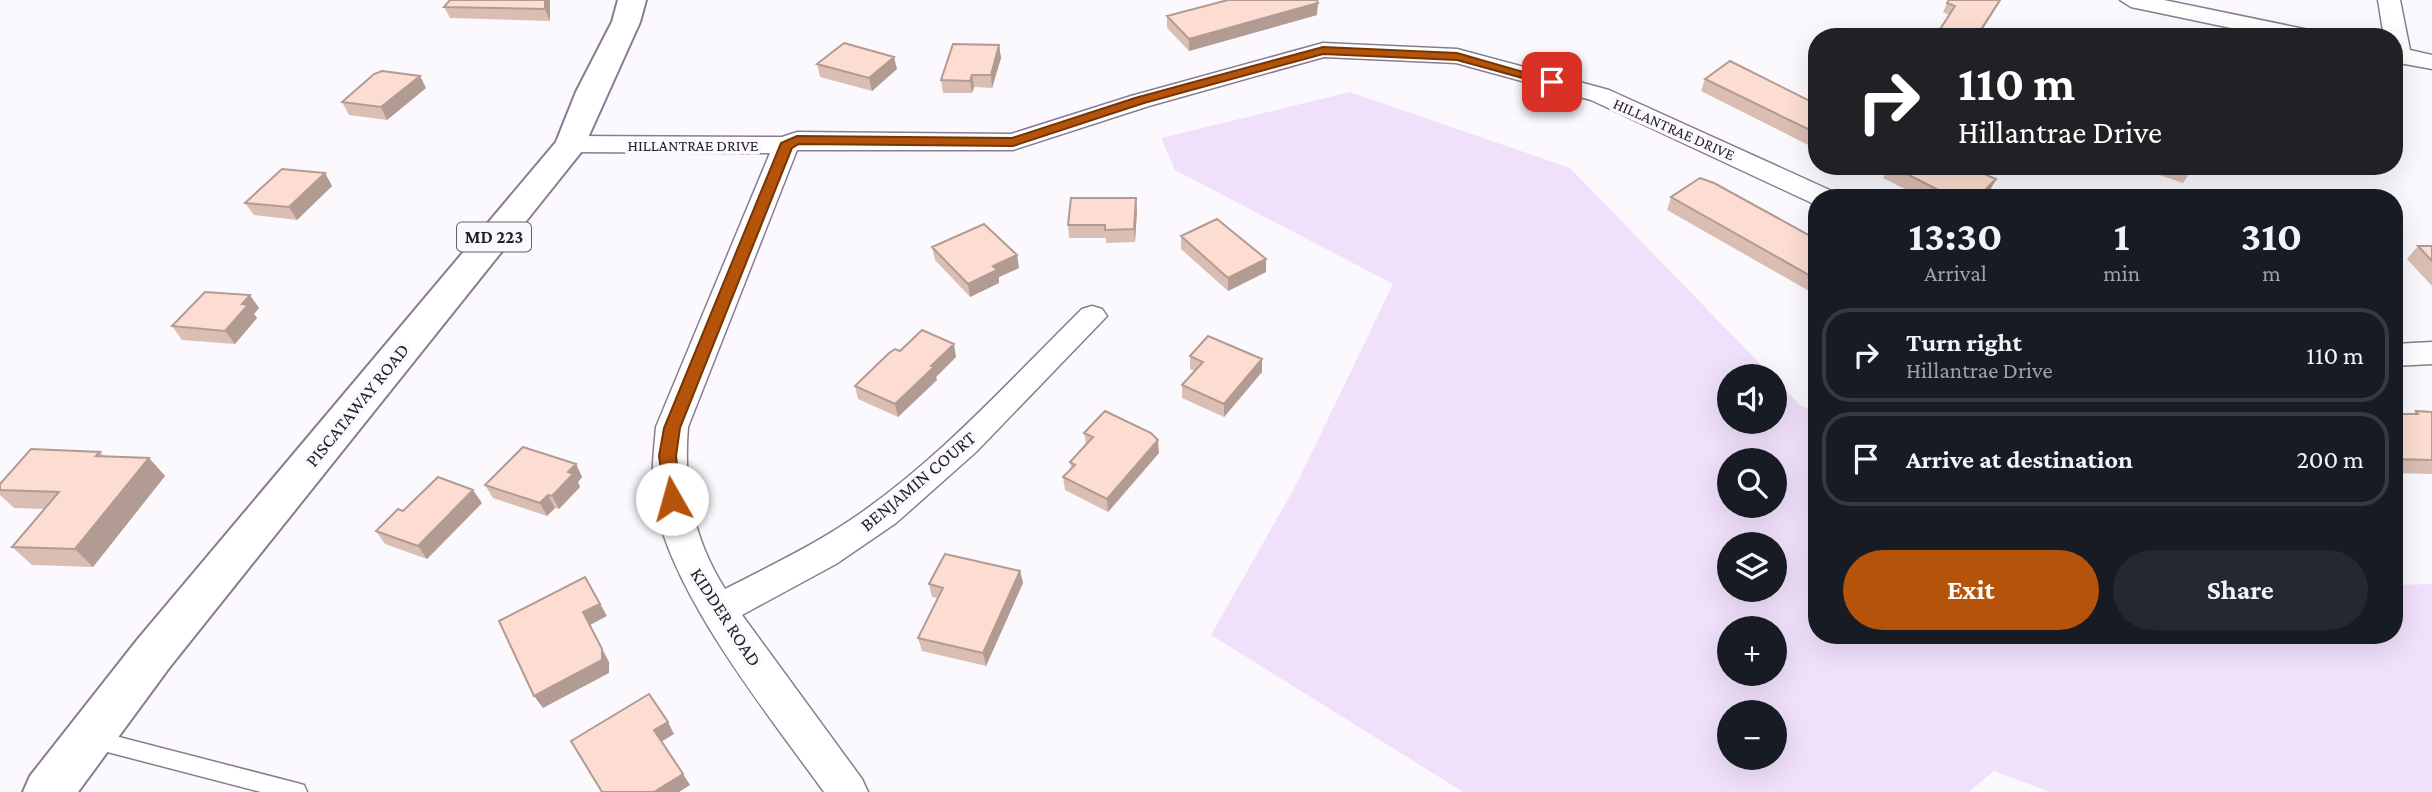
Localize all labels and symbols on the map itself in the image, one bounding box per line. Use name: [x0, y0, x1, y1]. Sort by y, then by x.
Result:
pin: [1522, 52, 1582, 112]
street label: HILLANTRAE DRIVE: [1611, 95, 1738, 164]
street label: HILLANTRAE DRIVE: [627, 137, 759, 154]
road number: MD 223: [457, 222, 531, 251]
street label: PISCATAWAY ROAD: [301, 339, 413, 471]
street label: BENJAMIN COURT: [856, 426, 980, 535]
position arrow: [635, 462, 709, 536]
street label: KIDDER ROAD: [686, 564, 766, 670]

